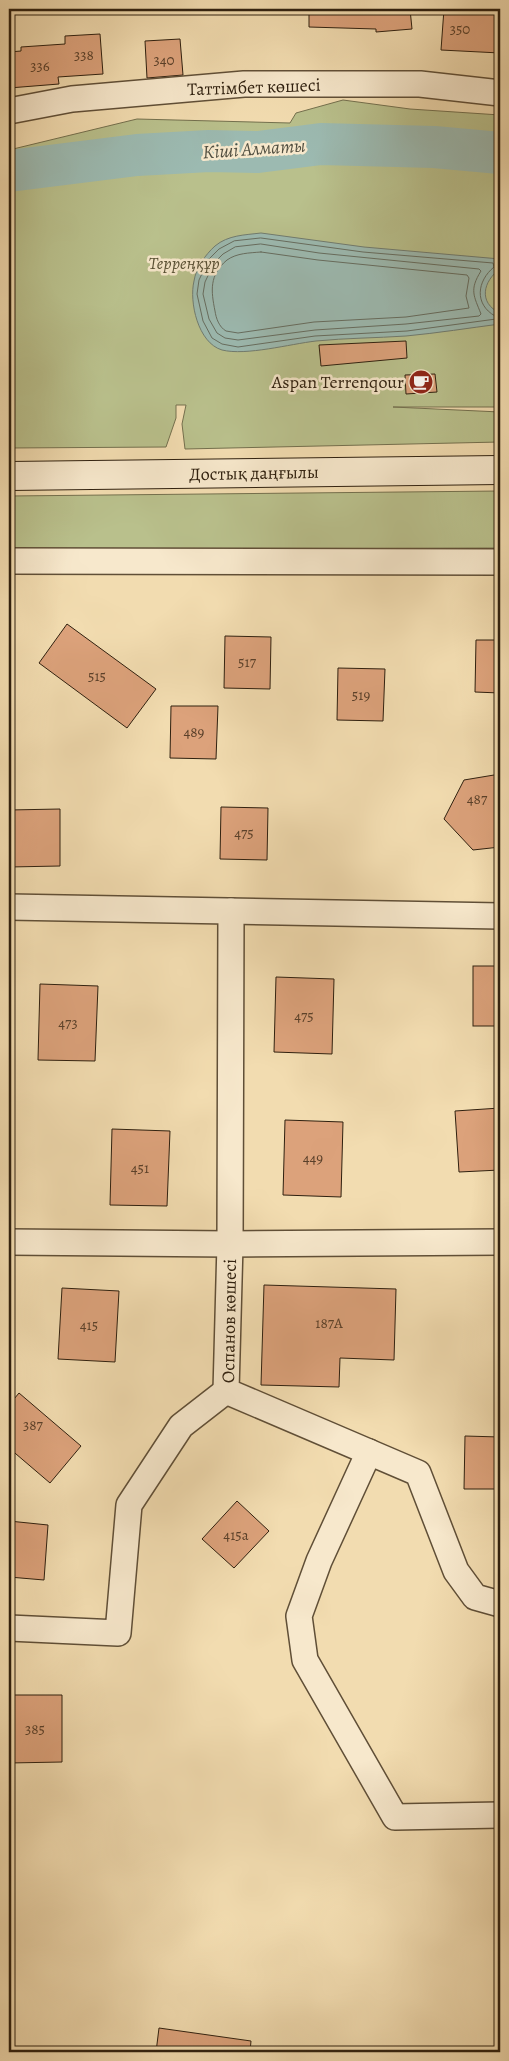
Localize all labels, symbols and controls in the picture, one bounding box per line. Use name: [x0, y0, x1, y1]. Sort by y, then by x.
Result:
house number: 350: [450, 19, 470, 39]
house number: 338: [74, 45, 94, 65]
house number: 340: [153, 50, 175, 70]
house number: 336: [30, 56, 50, 76]
street label: Таттімбет көшесі: [187, 73, 321, 101]
water label: Кіші Алматы: [202, 132, 306, 166]
park label: Терреңқұр: [148, 251, 220, 275]
cafe icon: Aspan Terrenqour: [408, 369, 434, 395]
place label: Aspan Terrenqour: [271, 370, 404, 394]
street label: Достық даңғылы: [189, 460, 319, 486]
house number: 517: [238, 652, 257, 672]
house number: 515: [88, 666, 106, 686]
house number: 519: [352, 685, 370, 705]
house number: 489: [184, 722, 205, 742]
house number: 487: [467, 789, 488, 809]
house number: 475: [234, 823, 254, 843]
house number: 475: [294, 1006, 314, 1026]
house number: 473: [58, 1013, 78, 1033]
house number: 449: [303, 1148, 323, 1168]
house number: 451: [131, 1158, 149, 1178]
street label: Оспанов көшесі: [216, 1259, 242, 1383]
house number: 187А: [315, 1313, 343, 1333]
house number: 415: [80, 1315, 98, 1335]
house number: 387: [23, 1415, 44, 1435]
house number: 415а: [223, 1525, 249, 1545]
house number: 385: [25, 1719, 45, 1739]

